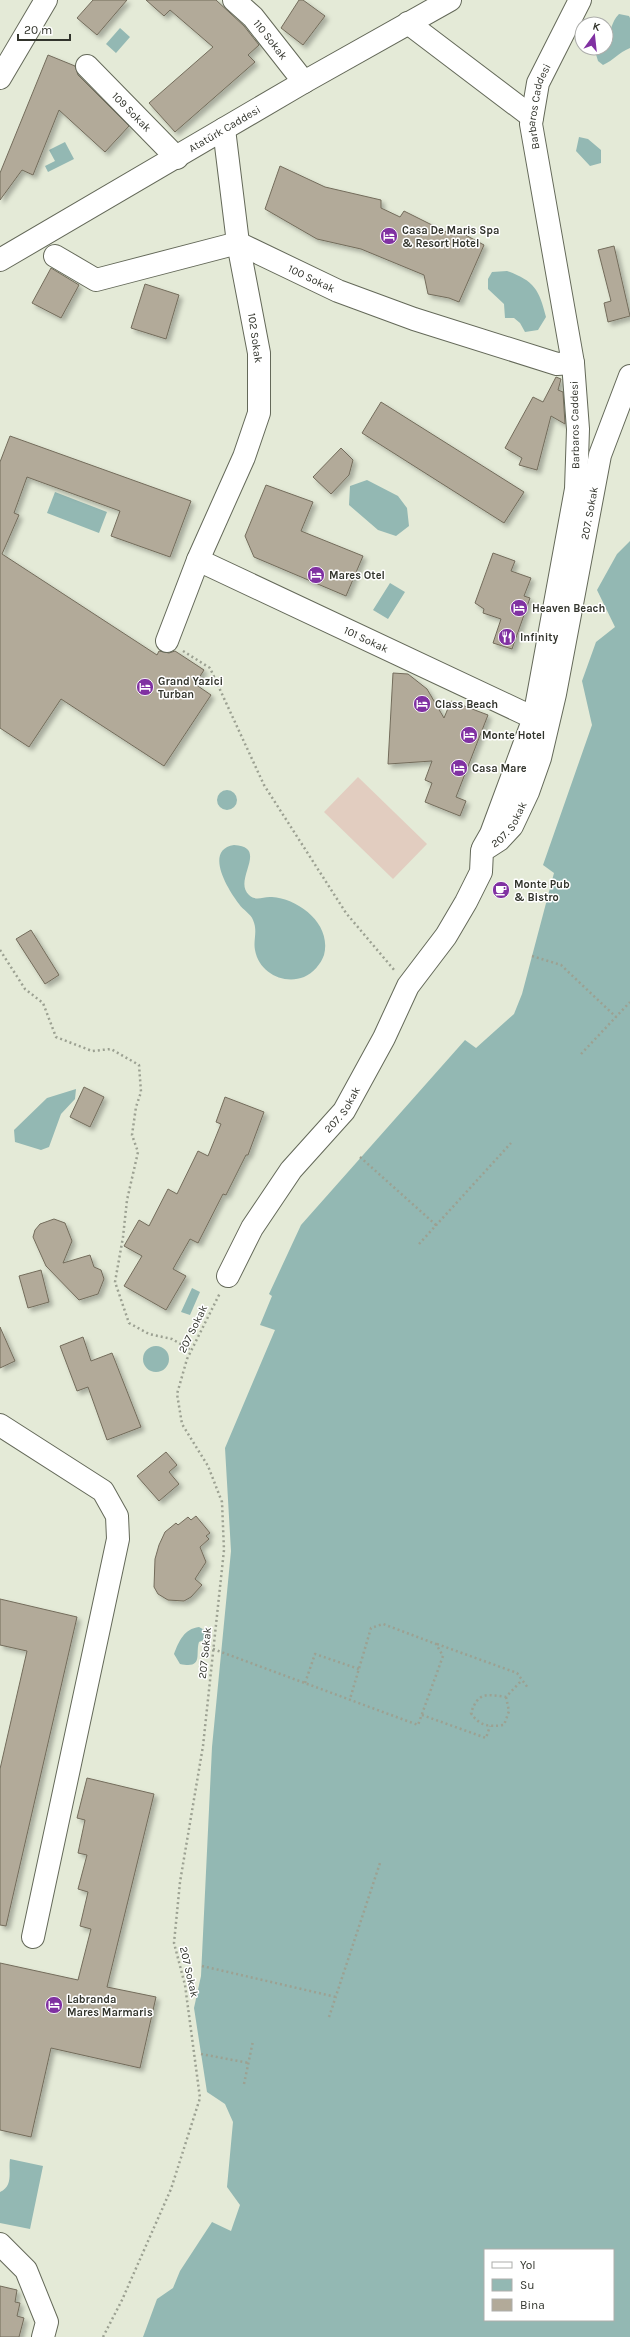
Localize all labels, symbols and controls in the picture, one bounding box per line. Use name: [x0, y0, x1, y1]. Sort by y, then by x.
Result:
scale bar: [18, 16, 70, 42]
north arrow: [574, 16, 614, 56]
street label: 110 Sokak: [251, 17, 290, 62]
text: K: [591, 20, 602, 34]
text: 20 m: [24, 23, 52, 37]
street label: Barbaros Caddesi: [524, 61, 553, 151]
street label: 109 Sokak: [110, 89, 154, 134]
street label: Atatürk Caddesi: [186, 103, 262, 155]
place label: Casa De Maris Spa & Resort Hotel: [402, 224, 499, 250]
hotel icon: Casa De Maris Spa & Resort Hotel: [379, 226, 399, 246]
street label: 100 Sokak: [286, 262, 337, 295]
street label: 102 Sokak: [245, 312, 265, 364]
street label: Barbaros Caddesi: [568, 381, 582, 469]
street label: 207. Sokak: [578, 485, 600, 541]
hotel icon: Mares Otel: [306, 565, 326, 585]
place label: Mares Otel: [329, 569, 385, 582]
hotel icon: Heaven Beach: [509, 598, 529, 618]
place label: Heaven Beach: [532, 602, 605, 615]
street label: 101 Sokak: [342, 623, 391, 655]
restaurant icon: Infinity: [497, 627, 517, 647]
place label: Infinity: [520, 631, 559, 644]
place label: Grand Yazici Turban: [158, 675, 223, 701]
hotel icon: Grand Yazici Turban: [135, 677, 155, 697]
hotel icon: Class Beach: [412, 694, 432, 714]
place label: Class Beach: [435, 698, 498, 711]
hotel icon: Monte Hotel: [459, 725, 479, 745]
place label: Monte Hotel: [482, 729, 545, 742]
hotel icon: Casa Mare: [449, 758, 469, 778]
place label: Casa Mare: [472, 762, 527, 775]
street label: 207. Sokak: [488, 799, 529, 850]
place label: Monte Pub & Bistro: [514, 878, 570, 904]
cafe icon: Monte Pub & Bistro: [491, 880, 511, 900]
street label: 207. Sokak: [321, 1084, 363, 1135]
street label: 207 Sokak: [176, 1303, 210, 1355]
street label: 207 Sokak: [196, 1627, 214, 1679]
street label: 207 Sokak: [177, 1945, 201, 1999]
place label: Labranda Mares Marmaris: [67, 1993, 153, 2019]
hotel icon: Labranda Mares Marmaris: [44, 1995, 64, 2015]
legend: [484, 2249, 614, 2321]
text: Yol: [520, 2258, 536, 2272]
text: Su: [520, 2278, 535, 2292]
text: Bina: [520, 2298, 545, 2312]

